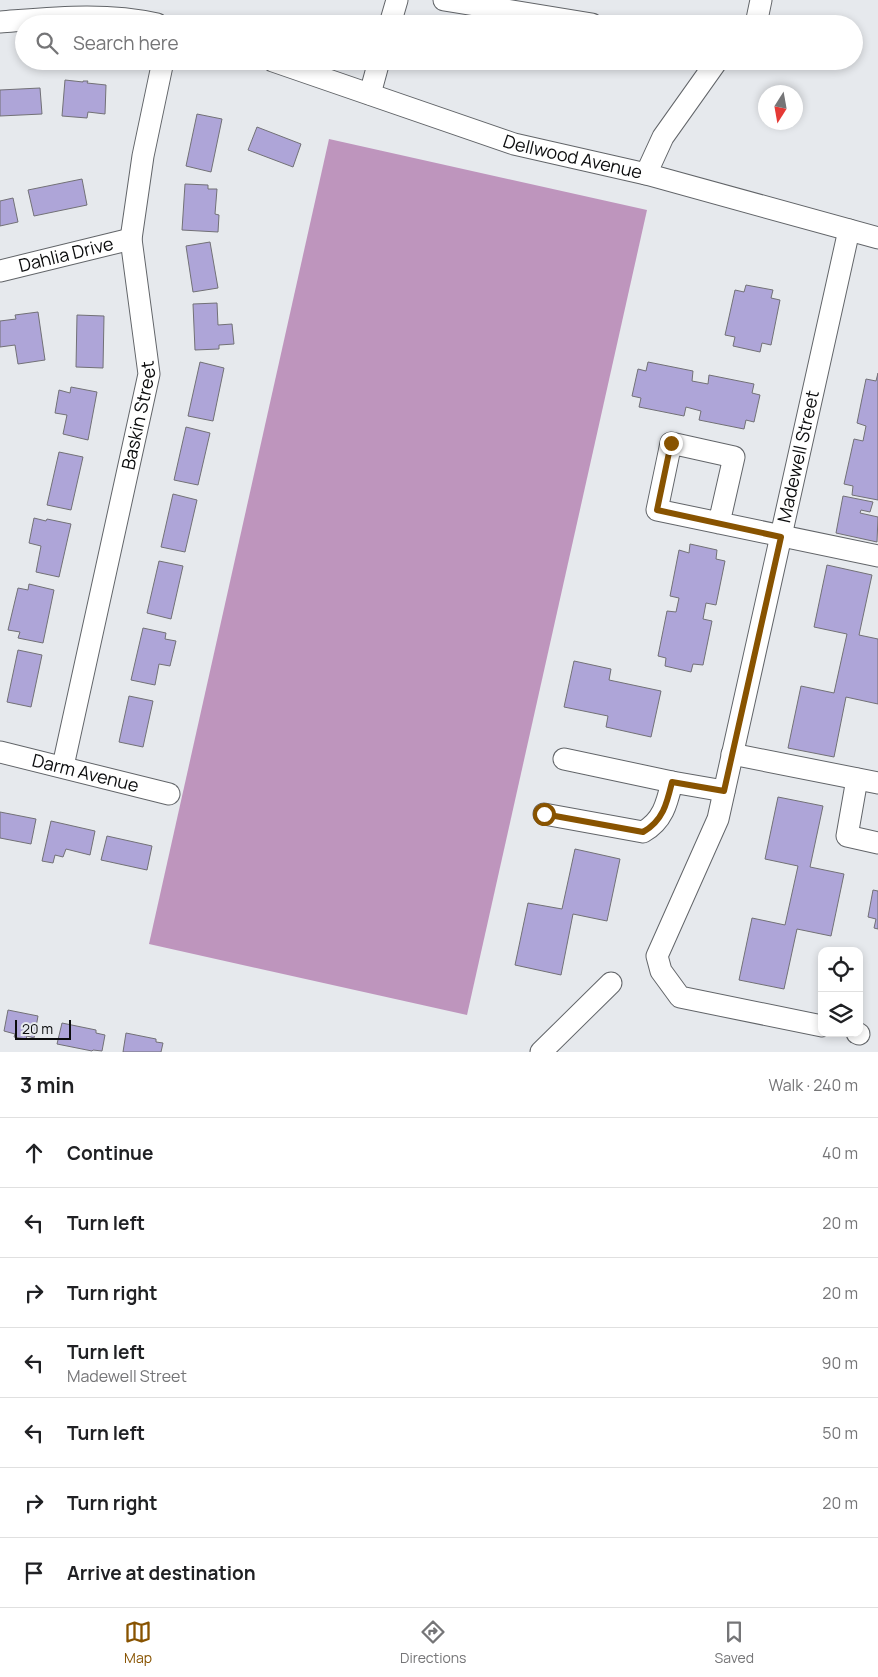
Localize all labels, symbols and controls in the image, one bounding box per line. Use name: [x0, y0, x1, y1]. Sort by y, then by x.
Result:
search box: [15, 15, 863, 70]
icon: search: [33, 29, 61, 57]
text: Search here: [73, 30, 179, 56]
north arrow: [758, 85, 803, 130]
street label: Dellwood Avenue: [500, 128, 645, 184]
street label: Dahlia Drive: [16, 231, 116, 277]
street label: Baskin Street: [115, 360, 161, 472]
street label: Madewell Street: [771, 388, 824, 525]
route end: [660, 432, 683, 455]
street label: Darm Avenue: [30, 747, 142, 797]
route start: [533, 803, 556, 826]
map controls: [818, 947, 863, 1037]
button: locate: [818, 947, 863, 992]
button: layers: [818, 992, 863, 1037]
scale bar: [15, 1017, 71, 1040]
text: 20 m: [22, 1019, 53, 1038]
text: 3 min: [20, 1071, 74, 1099]
text: Walk · 240 m: [768, 1074, 858, 1096]
icon: ahead: [20, 1139, 48, 1167]
text: Continue: [67, 1140, 153, 1166]
text: 40 m: [822, 1142, 858, 1164]
icon: left: [20, 1209, 48, 1237]
text: Turn left: [67, 1210, 145, 1236]
text: 20 m: [822, 1212, 858, 1234]
icon: right: [20, 1279, 48, 1307]
text: Turn right: [67, 1280, 157, 1306]
text: 20 m: [822, 1282, 858, 1304]
text: Turn left: [67, 1339, 145, 1365]
icon: left: [20, 1349, 48, 1377]
text: 90 m: [822, 1352, 858, 1374]
text: Madewell Street: [67, 1365, 187, 1387]
icon: left: [20, 1419, 48, 1447]
text: Turn left: [67, 1420, 145, 1446]
text: 50 m: [822, 1422, 858, 1444]
icon: right: [20, 1489, 48, 1517]
text: Turn right: [67, 1490, 157, 1516]
text: 20 m: [822, 1492, 858, 1514]
icon: arrive: [20, 1559, 48, 1587]
text: Arrive at destination: [67, 1560, 256, 1586]
tab: Map: [124, 1618, 152, 1667]
tab: Directions: [400, 1618, 466, 1667]
tab: Saved: [715, 1618, 754, 1667]

